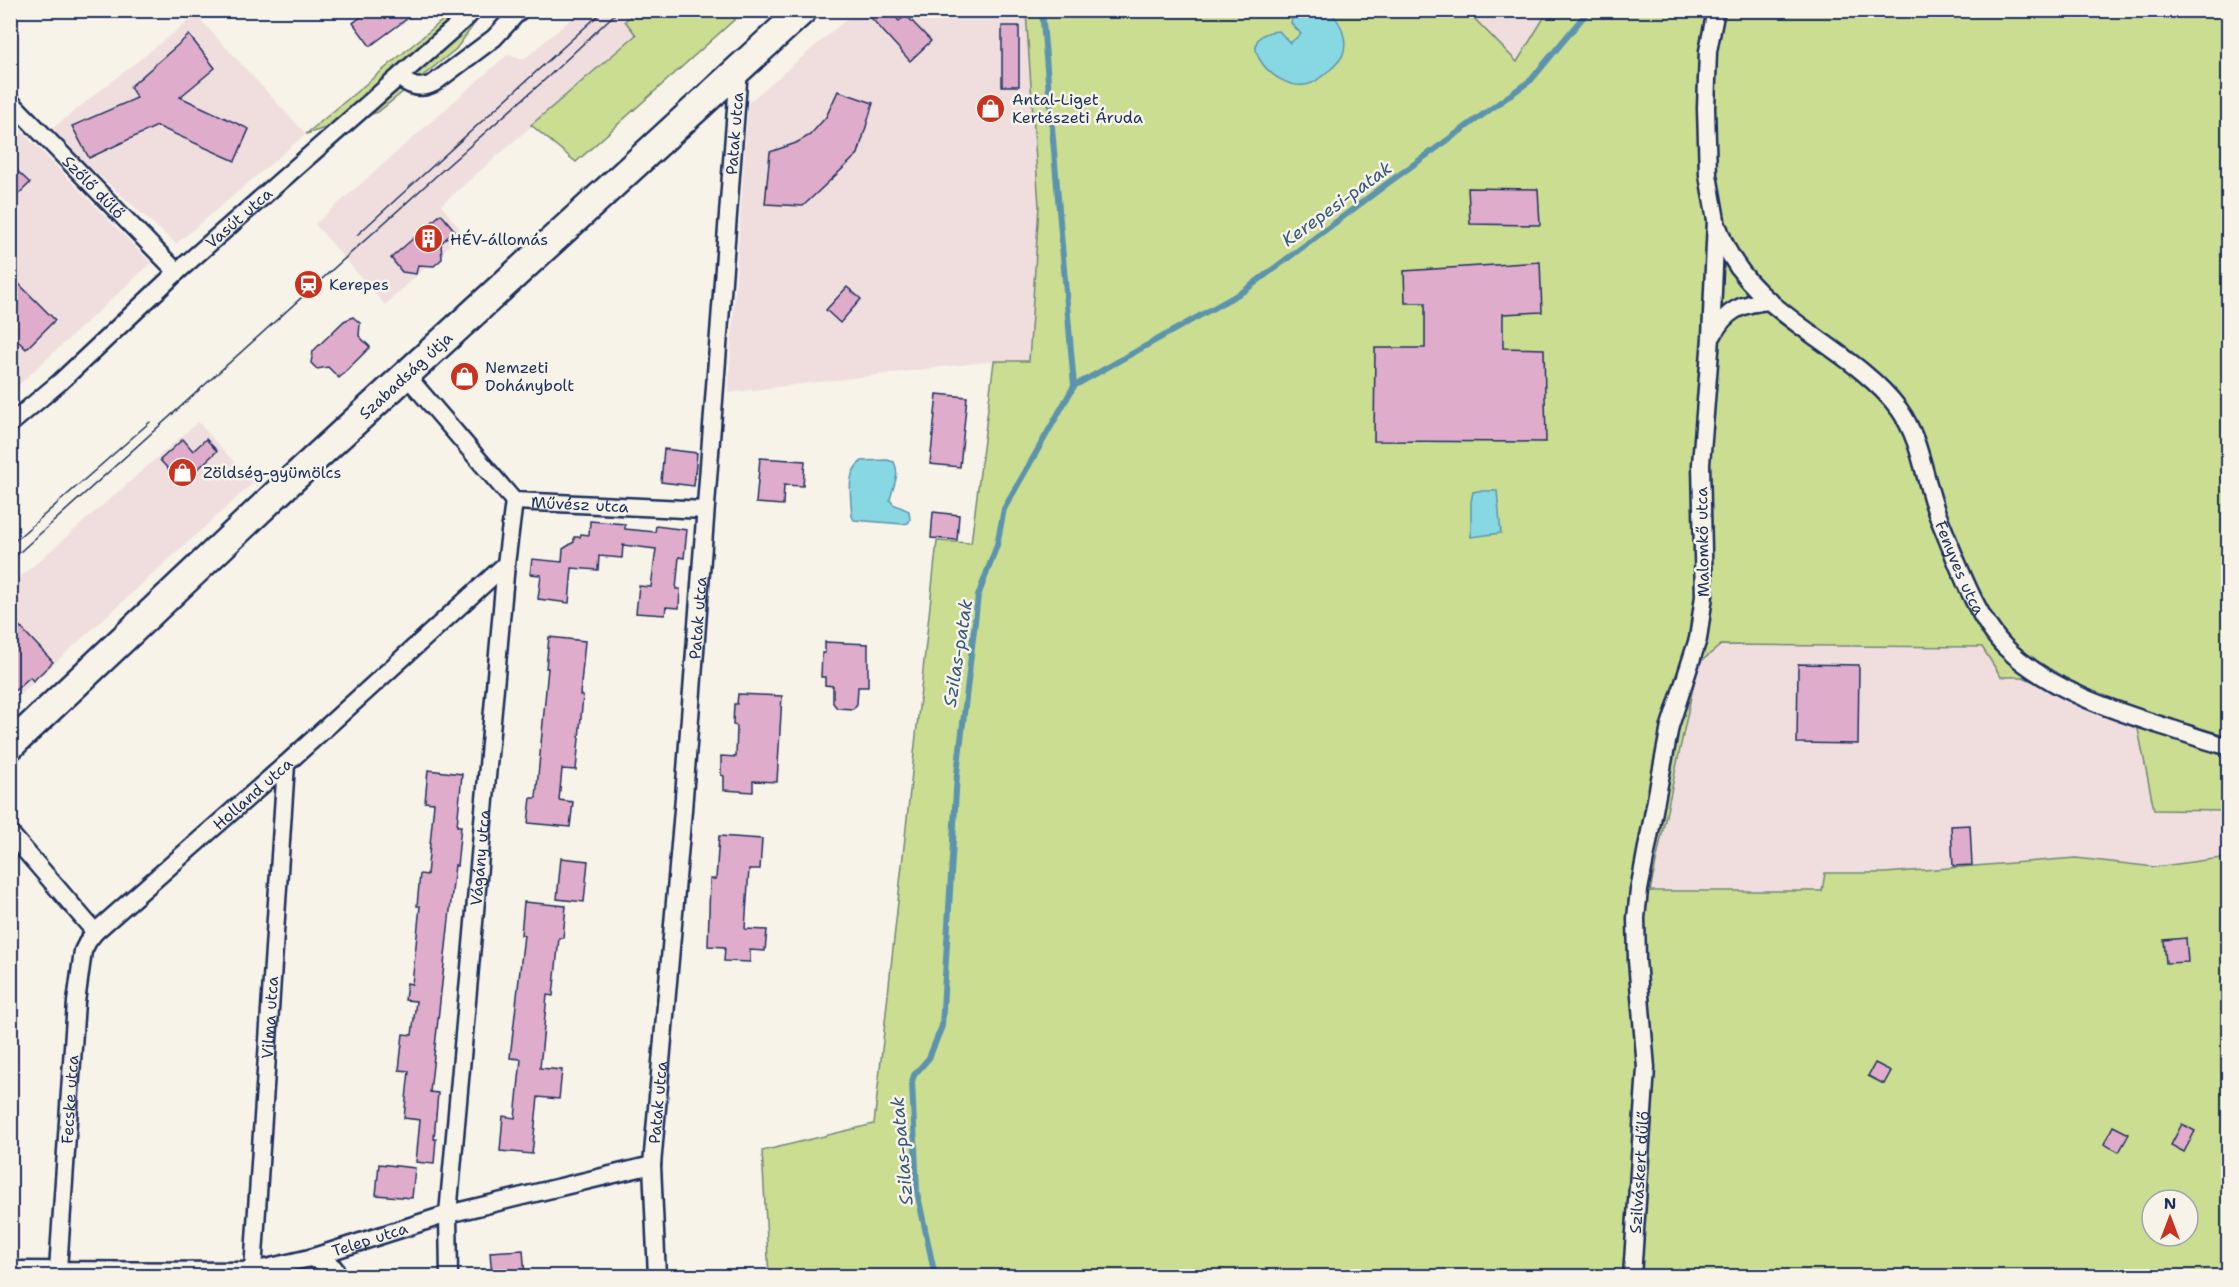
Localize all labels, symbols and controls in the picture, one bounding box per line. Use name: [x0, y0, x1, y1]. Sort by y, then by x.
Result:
place label: Antal-Liget Kertészeti Áruda: [1012, 89, 1143, 128]
street label: Patak utca: [721, 91, 748, 176]
shop icon: Antal-Liget Kertészeti Áruda: [975, 92, 1007, 124]
street label: Szőlő dűlő: [58, 151, 129, 223]
water label: Kerepesi-patak: [1277, 155, 1398, 252]
street label: Vasút utca: [201, 183, 277, 253]
building icon: HÉV-állomás: [413, 223, 445, 255]
place label: HÉV-állomás: [450, 229, 548, 250]
station icon: Kerepes: [292, 268, 324, 300]
place label: Kerepes: [329, 274, 389, 295]
street label: Szabadság útja: [355, 327, 457, 424]
place label: Nemzeti Dohánybolt: [485, 357, 574, 396]
shop icon: Nemzeti Dohánybolt: [448, 360, 480, 392]
shop icon: Zöldség-gyümölcs: [166, 456, 198, 488]
place label: Zöldség-gyümölcs: [203, 462, 341, 483]
street label: Malomkő utca: [1691, 487, 1714, 597]
street label: Művész utca: [531, 492, 629, 517]
street label: Fenyves utca: [1930, 518, 1990, 618]
street label: Patak utca: [684, 576, 712, 660]
water label: Szilas-patak: [938, 597, 978, 709]
street label: Holland utca: [208, 753, 297, 835]
street label: Vágány utca: [466, 808, 495, 907]
street label: Vilma utca: [257, 976, 283, 1060]
street label: Fecske utca: [56, 1054, 83, 1145]
street label: Patak utca: [644, 1060, 672, 1145]
water label: Szilas-patak: [885, 1095, 919, 1206]
street label: Szilváskert dűlő: [1625, 1110, 1654, 1234]
north arrow: [2140, 1188, 2200, 1248]
text: N: [2164, 1193, 2176, 1214]
street label: Telep utca: [329, 1218, 410, 1261]

